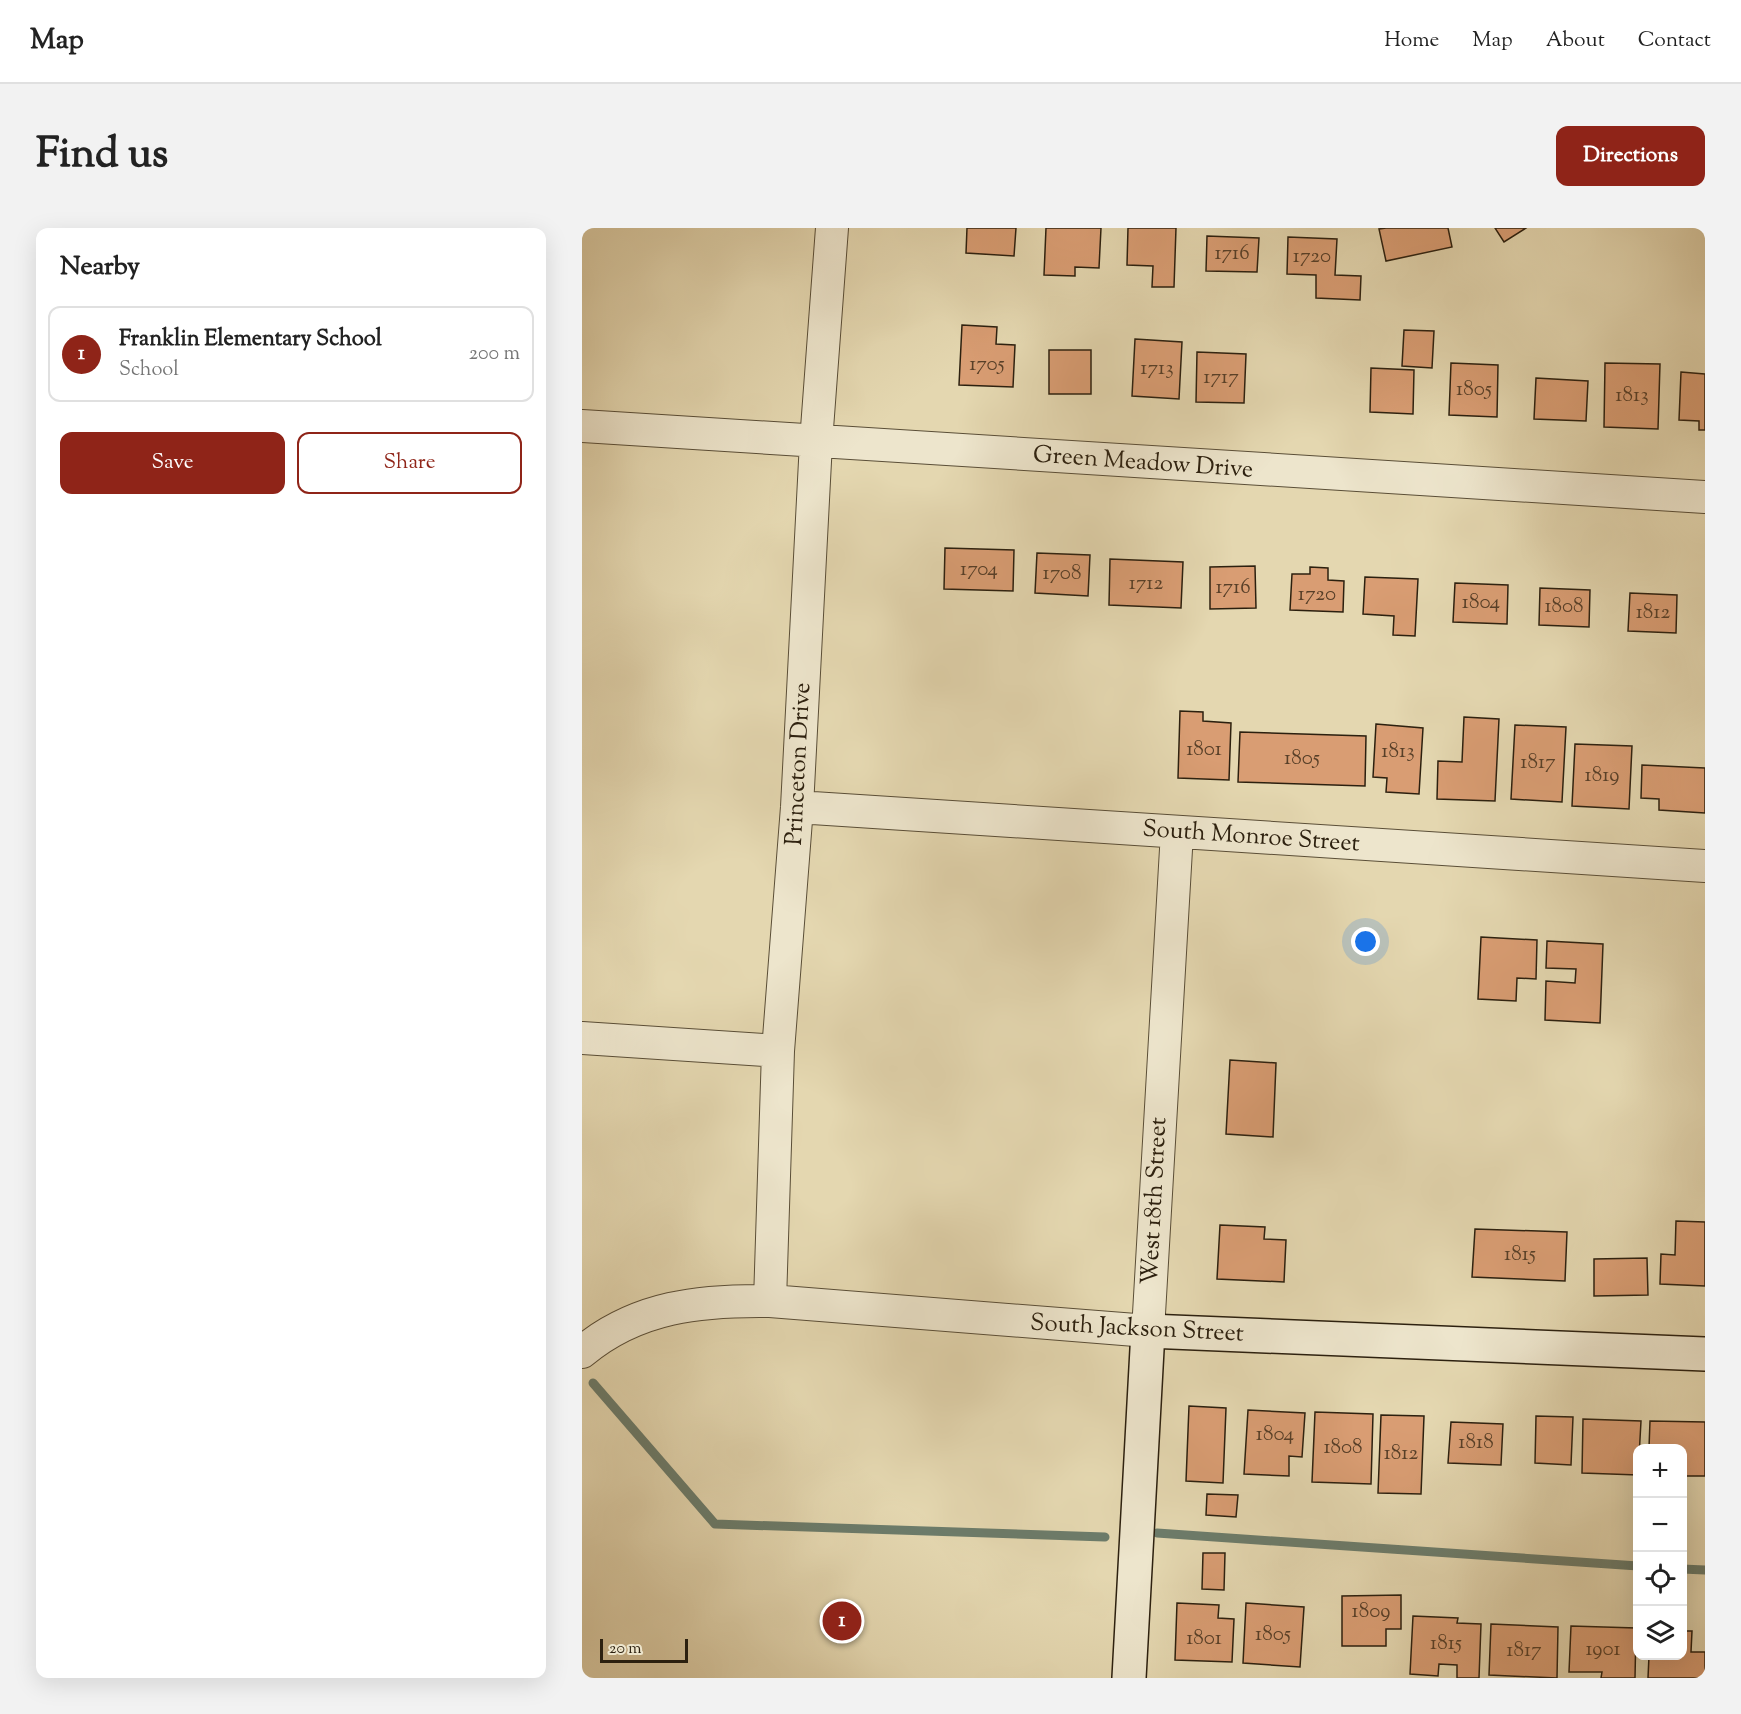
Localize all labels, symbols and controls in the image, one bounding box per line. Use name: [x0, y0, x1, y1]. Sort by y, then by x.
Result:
text: Map: [30, 21, 84, 61]
text: Home: [1384, 26, 1439, 56]
text: Map: [1472, 26, 1513, 56]
text: About: [1546, 26, 1605, 56]
text: Contact: [1638, 26, 1711, 56]
text: Find us: [36, 126, 168, 186]
button: Directions: [1556, 126, 1705, 186]
house number: 1716: [1214, 239, 1250, 269]
house number: 1720: [1293, 242, 1331, 272]
text: Nearby: [60, 249, 140, 286]
text: Franklin Elementary School: [119, 324, 382, 356]
text: 1: [78, 340, 85, 369]
text: 200 m: [469, 340, 520, 369]
house number: 1705: [969, 350, 1005, 380]
house number: 1713: [1140, 354, 1174, 384]
text: School: [119, 356, 179, 385]
house number: 1717: [1203, 363, 1239, 393]
house number: 1805: [1456, 375, 1492, 405]
house number: 1813: [1615, 381, 1649, 411]
button: Save: [60, 432, 285, 494]
button: Share: [297, 432, 522, 494]
street label: Green Meadow Drive: [1032, 438, 1254, 488]
house number: 1704: [960, 555, 998, 585]
house number: 1708: [1043, 559, 1081, 589]
house number: 1712: [1129, 569, 1163, 599]
house number: 1716: [1215, 573, 1251, 603]
house number: 1720: [1298, 580, 1336, 610]
house number: 1804: [1462, 588, 1500, 618]
house number: 1808: [1544, 592, 1584, 622]
house number: 1812: [1636, 598, 1670, 628]
street label: Princeton Drive: [778, 682, 820, 846]
house number: 1801: [1186, 735, 1222, 765]
house number: 1813: [1381, 737, 1415, 767]
house number: 1805: [1284, 744, 1320, 774]
house number: 1817: [1520, 748, 1556, 778]
house number: 1819: [1585, 761, 1619, 791]
street label: South Monroe Street: [1141, 812, 1361, 862]
your location: [1351, 927, 1380, 956]
street label: West 18th Street: [1134, 1116, 1176, 1286]
house number: 1815: [1504, 1240, 1536, 1270]
street label: South Jackson Street: [1029, 1306, 1245, 1352]
house number: 1804: [1256, 1420, 1294, 1450]
house number: 1818: [1458, 1428, 1494, 1458]
house number: 1808: [1323, 1433, 1363, 1463]
house number: 1812: [1384, 1439, 1418, 1469]
map controls: [1633, 1444, 1687, 1660]
button: +: [1633, 1444, 1687, 1498]
button: −: [1633, 1498, 1687, 1552]
button: locate: [1633, 1552, 1687, 1606]
house number: 1809: [1352, 1597, 1390, 1627]
pin: 1: [822, 1598, 862, 1644]
button: layers: [1633, 1606, 1687, 1660]
house number: 1805: [1255, 1620, 1291, 1650]
house number: 1801: [1186, 1624, 1222, 1654]
house number: 1815: [1430, 1629, 1462, 1659]
house number: 1901: [1585, 1635, 1621, 1665]
scale bar: [600, 1636, 688, 1664]
house number: 1817: [1506, 1636, 1542, 1666]
text: 20 m: [609, 1638, 642, 1661]

